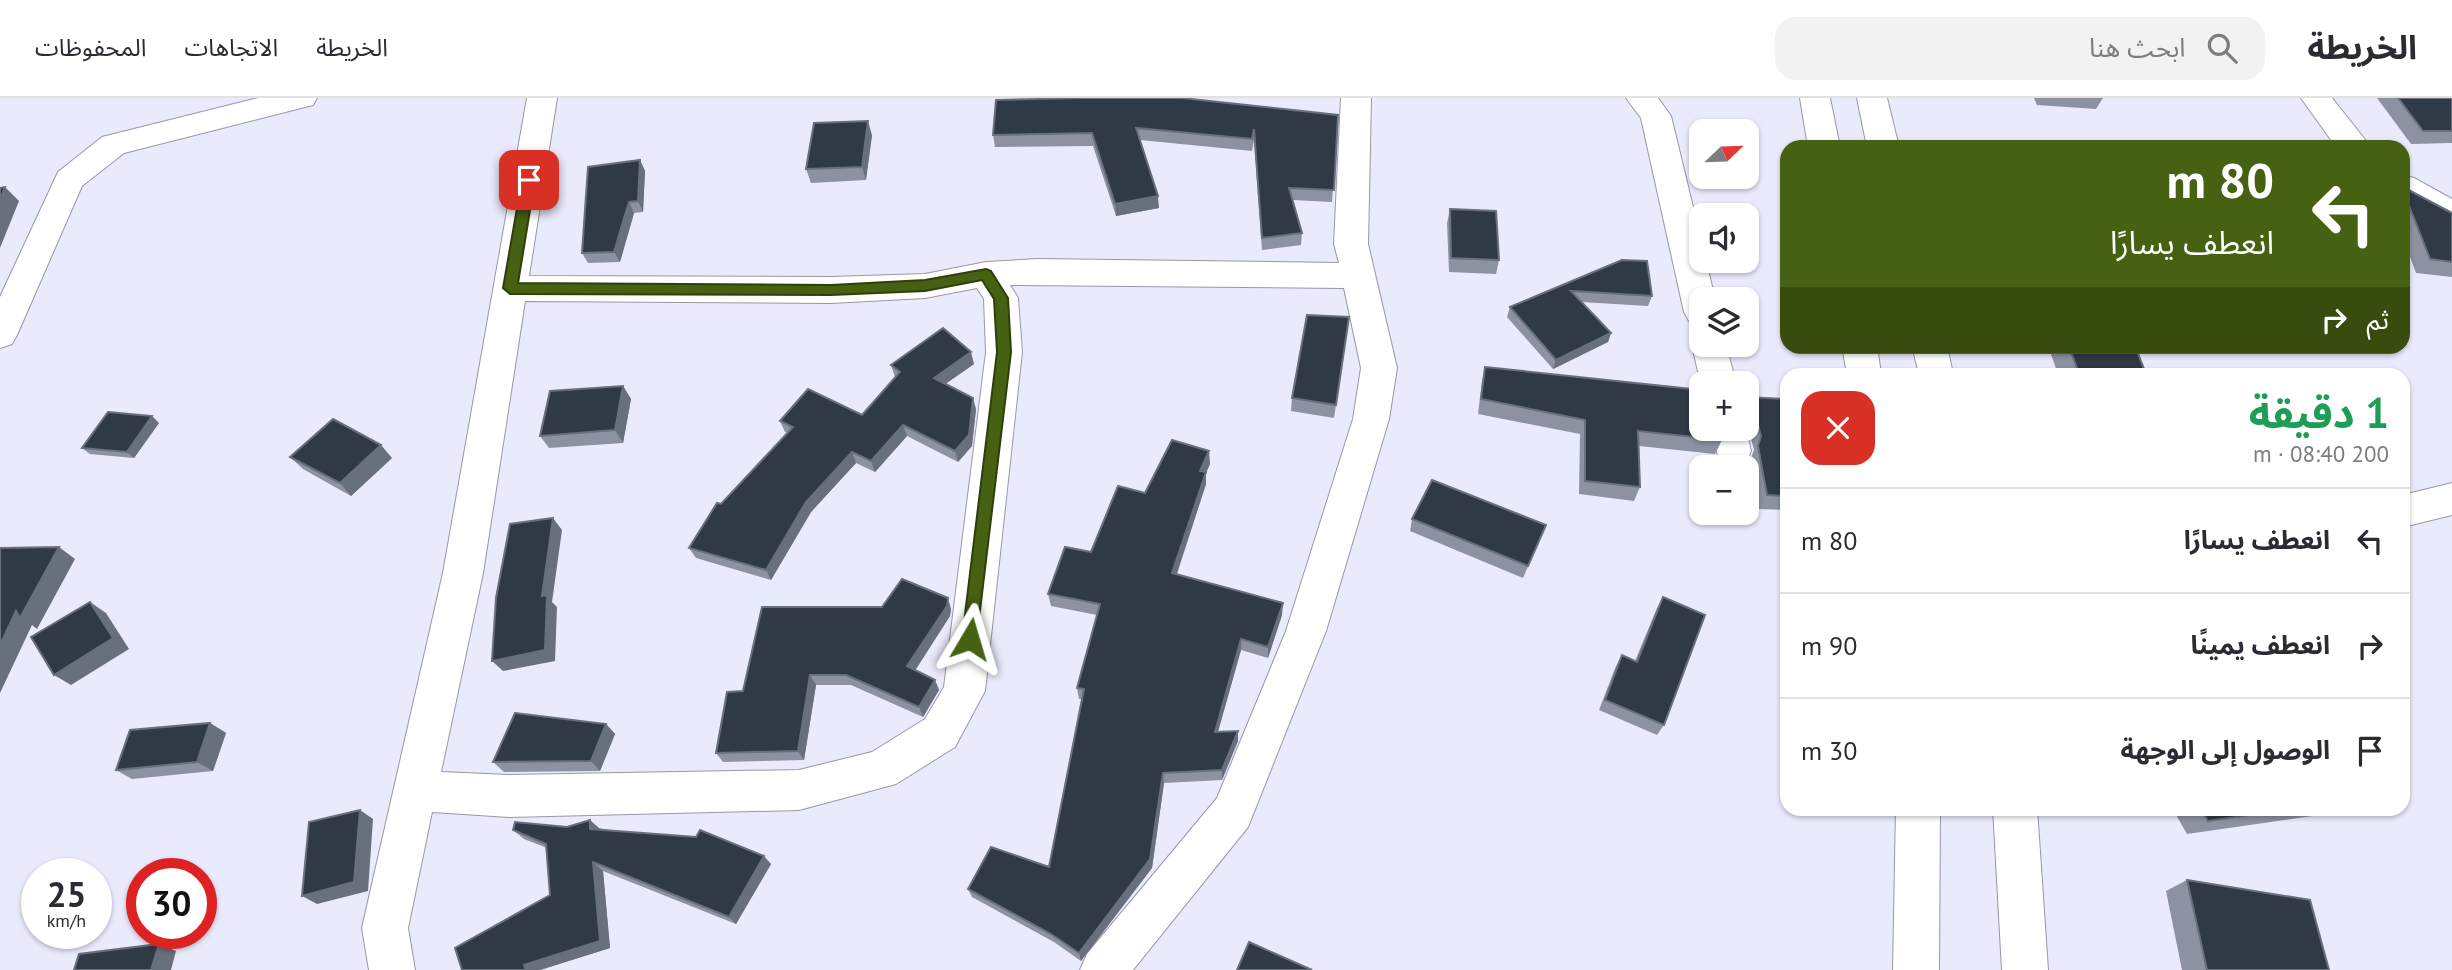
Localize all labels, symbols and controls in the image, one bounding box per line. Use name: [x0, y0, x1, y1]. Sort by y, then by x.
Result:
search box: [1775, 17, 2265, 80]
text: الخريطة: [2307, 25, 2417, 68]
icon: search: [2203, 29, 2241, 67]
text: ابحث هنا: [2089, 31, 2185, 64]
text: المحفوظات: [35, 32, 146, 63]
text: الاتجاهات: [184, 32, 278, 63]
text: الخريطة: [316, 32, 388, 63]
north arrow: [1689, 119, 1759, 189]
map controls: [1689, 119, 1759, 525]
text: 80 m: [2167, 148, 2274, 212]
pin: [499, 150, 559, 210]
icon: arrive: [510, 161, 548, 199]
icon: left: [2298, 168, 2389, 259]
button: sound: [1689, 203, 1759, 273]
text: انعطف يسارًا: [2110, 221, 2274, 263]
button: layers: [1689, 287, 1759, 357]
icon: right: [2315, 301, 2353, 339]
text: ثم: [2367, 303, 2389, 336]
button: +: [1689, 371, 1759, 441]
text: 1 دقيقة: [2249, 385, 2389, 440]
button: close: [1801, 391, 1875, 465]
text: 200 m · 08:40: [2253, 439, 2389, 468]
button: −: [1689, 455, 1759, 525]
icon: left: [2351, 522, 2389, 560]
text: انعطف يسارًا: [2184, 523, 2330, 556]
text: 80 m: [1801, 524, 1857, 557]
position arrow: [933, 602, 1007, 676]
icon: right: [2351, 627, 2389, 665]
text: انعطف يمينًا: [2190, 628, 2330, 661]
text: 90 m: [1801, 629, 1857, 662]
icon: arrive: [2351, 732, 2389, 770]
text: الوصول إلى الوجهة: [2121, 733, 2330, 766]
text: 30 m: [1801, 734, 1857, 767]
speed limit sign: 30: [126, 858, 217, 949]
text: 25: [47, 871, 86, 917]
text: km/h: [47, 909, 86, 932]

